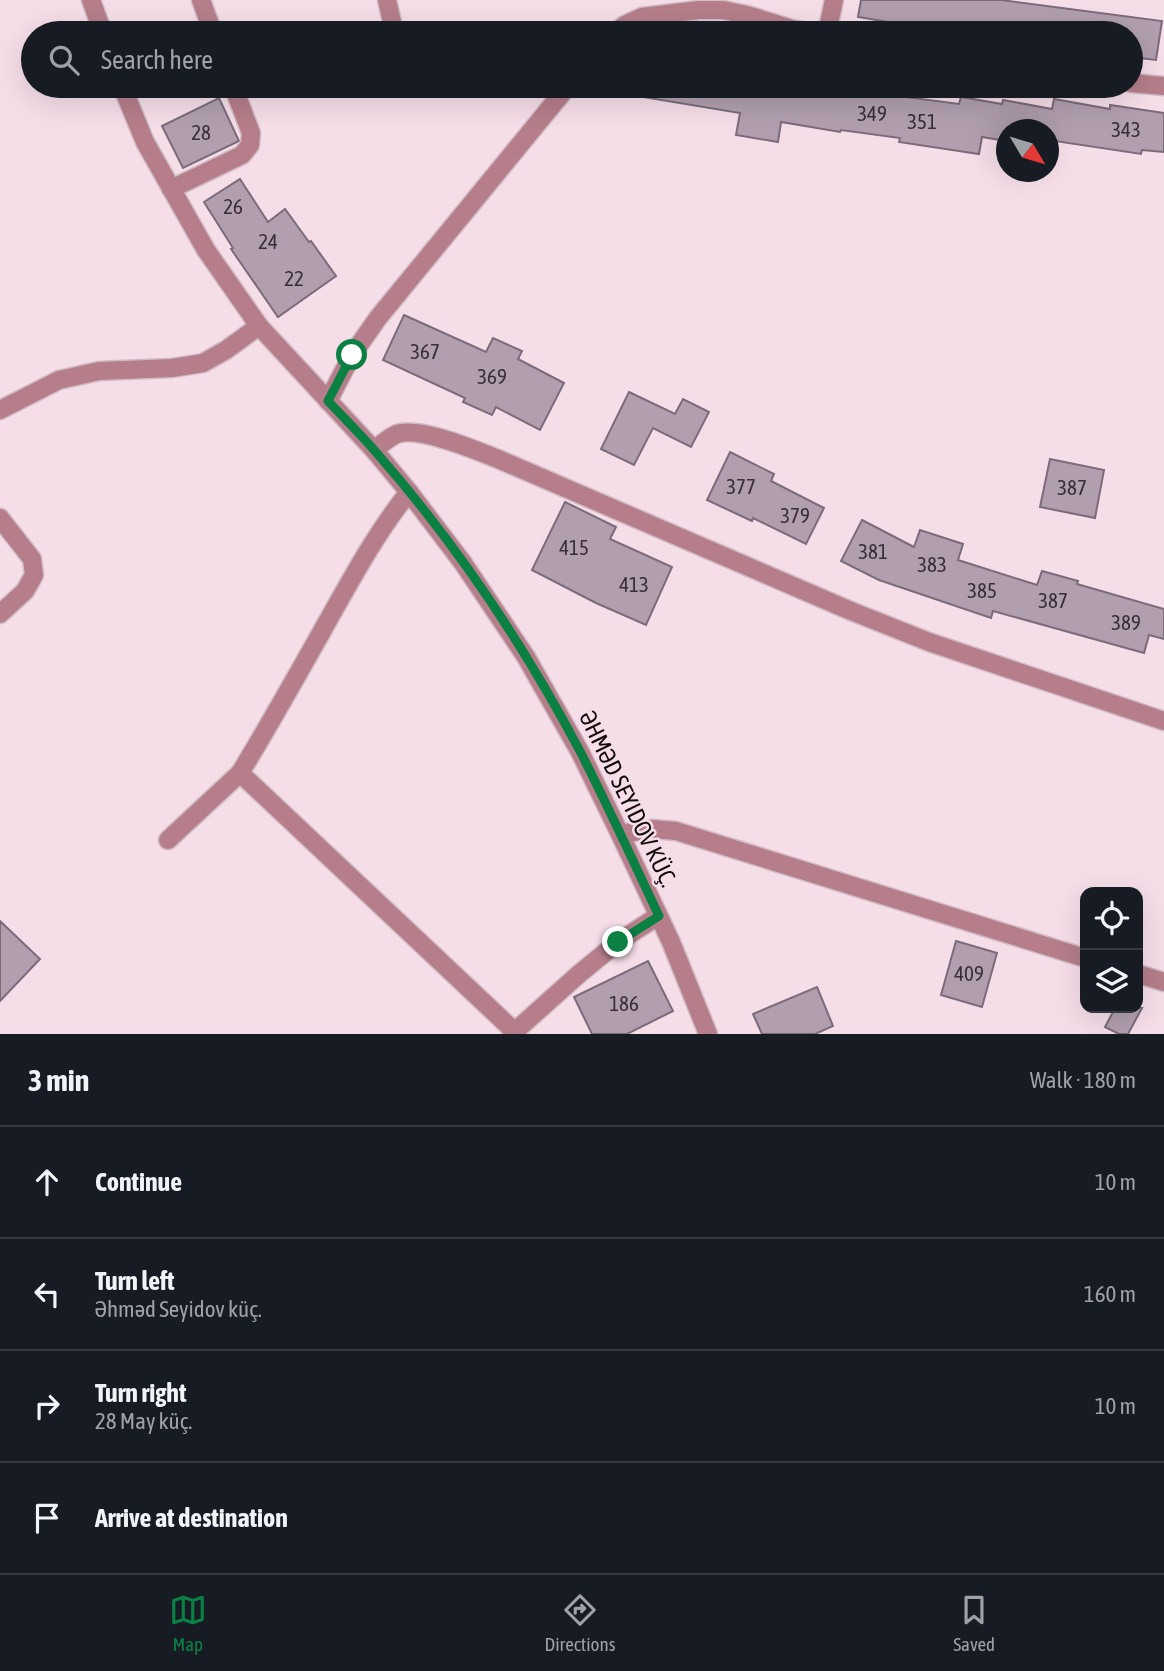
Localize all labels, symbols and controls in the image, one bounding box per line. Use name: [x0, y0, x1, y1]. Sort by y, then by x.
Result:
search box: [21, 21, 1143, 98]
icon: search: [45, 41, 83, 79]
text: Search here: [101, 45, 213, 75]
house number: 349: [857, 101, 887, 125]
house number: 351: [907, 109, 937, 133]
house number: 343: [1111, 117, 1141, 141]
north arrow: [996, 119, 1059, 182]
house number: 28: [191, 120, 211, 144]
house number: 26: [223, 194, 243, 218]
house number: 24: [258, 229, 278, 253]
house number: 22: [284, 266, 304, 290]
route start: [336, 339, 367, 370]
house number: 367: [410, 339, 440, 363]
house number: 369: [477, 364, 507, 388]
house number: 377: [726, 474, 756, 498]
house number: 387: [1057, 475, 1087, 499]
house number: 379: [780, 503, 810, 527]
house number: 415: [559, 535, 589, 559]
house number: 381: [858, 539, 888, 563]
house number: 383: [917, 552, 947, 576]
house number: 413: [619, 572, 649, 596]
house number: 385: [967, 578, 997, 602]
house number: 387: [1038, 588, 1068, 612]
house number: 389: [1111, 610, 1141, 634]
street label: ƏHMƏD SEYIDOV KÜÇ.: [574, 707, 683, 891]
map controls: [1080, 887, 1143, 1013]
button: locate: [1080, 887, 1143, 950]
route end: [602, 926, 633, 957]
button: layers: [1080, 950, 1143, 1013]
house number: 409: [954, 961, 984, 985]
house number: 186: [609, 991, 639, 1015]
text: 3 min: [28, 1063, 89, 1097]
text: Walk · 180 m: [1030, 1067, 1136, 1093]
icon: ahead: [28, 1163, 66, 1201]
text: Continue: [95, 1167, 182, 1197]
text: 10 m: [1095, 1169, 1136, 1195]
text: Turn left: [95, 1266, 175, 1296]
icon: left: [28, 1275, 66, 1313]
text: 160 m: [1084, 1281, 1136, 1307]
text: Əhməd Seyidov küç.: [95, 1296, 262, 1322]
text: Turn right: [95, 1378, 186, 1408]
icon: right: [28, 1387, 66, 1425]
text: 10 m: [1095, 1393, 1136, 1419]
text: 28 May küç.: [95, 1408, 192, 1434]
icon: arrive: [28, 1499, 66, 1537]
text: Arrive at destination: [95, 1503, 288, 1533]
tab: Map: [169, 1591, 207, 1655]
tab: Directions: [545, 1591, 615, 1655]
tab: Saved: [953, 1591, 995, 1655]

